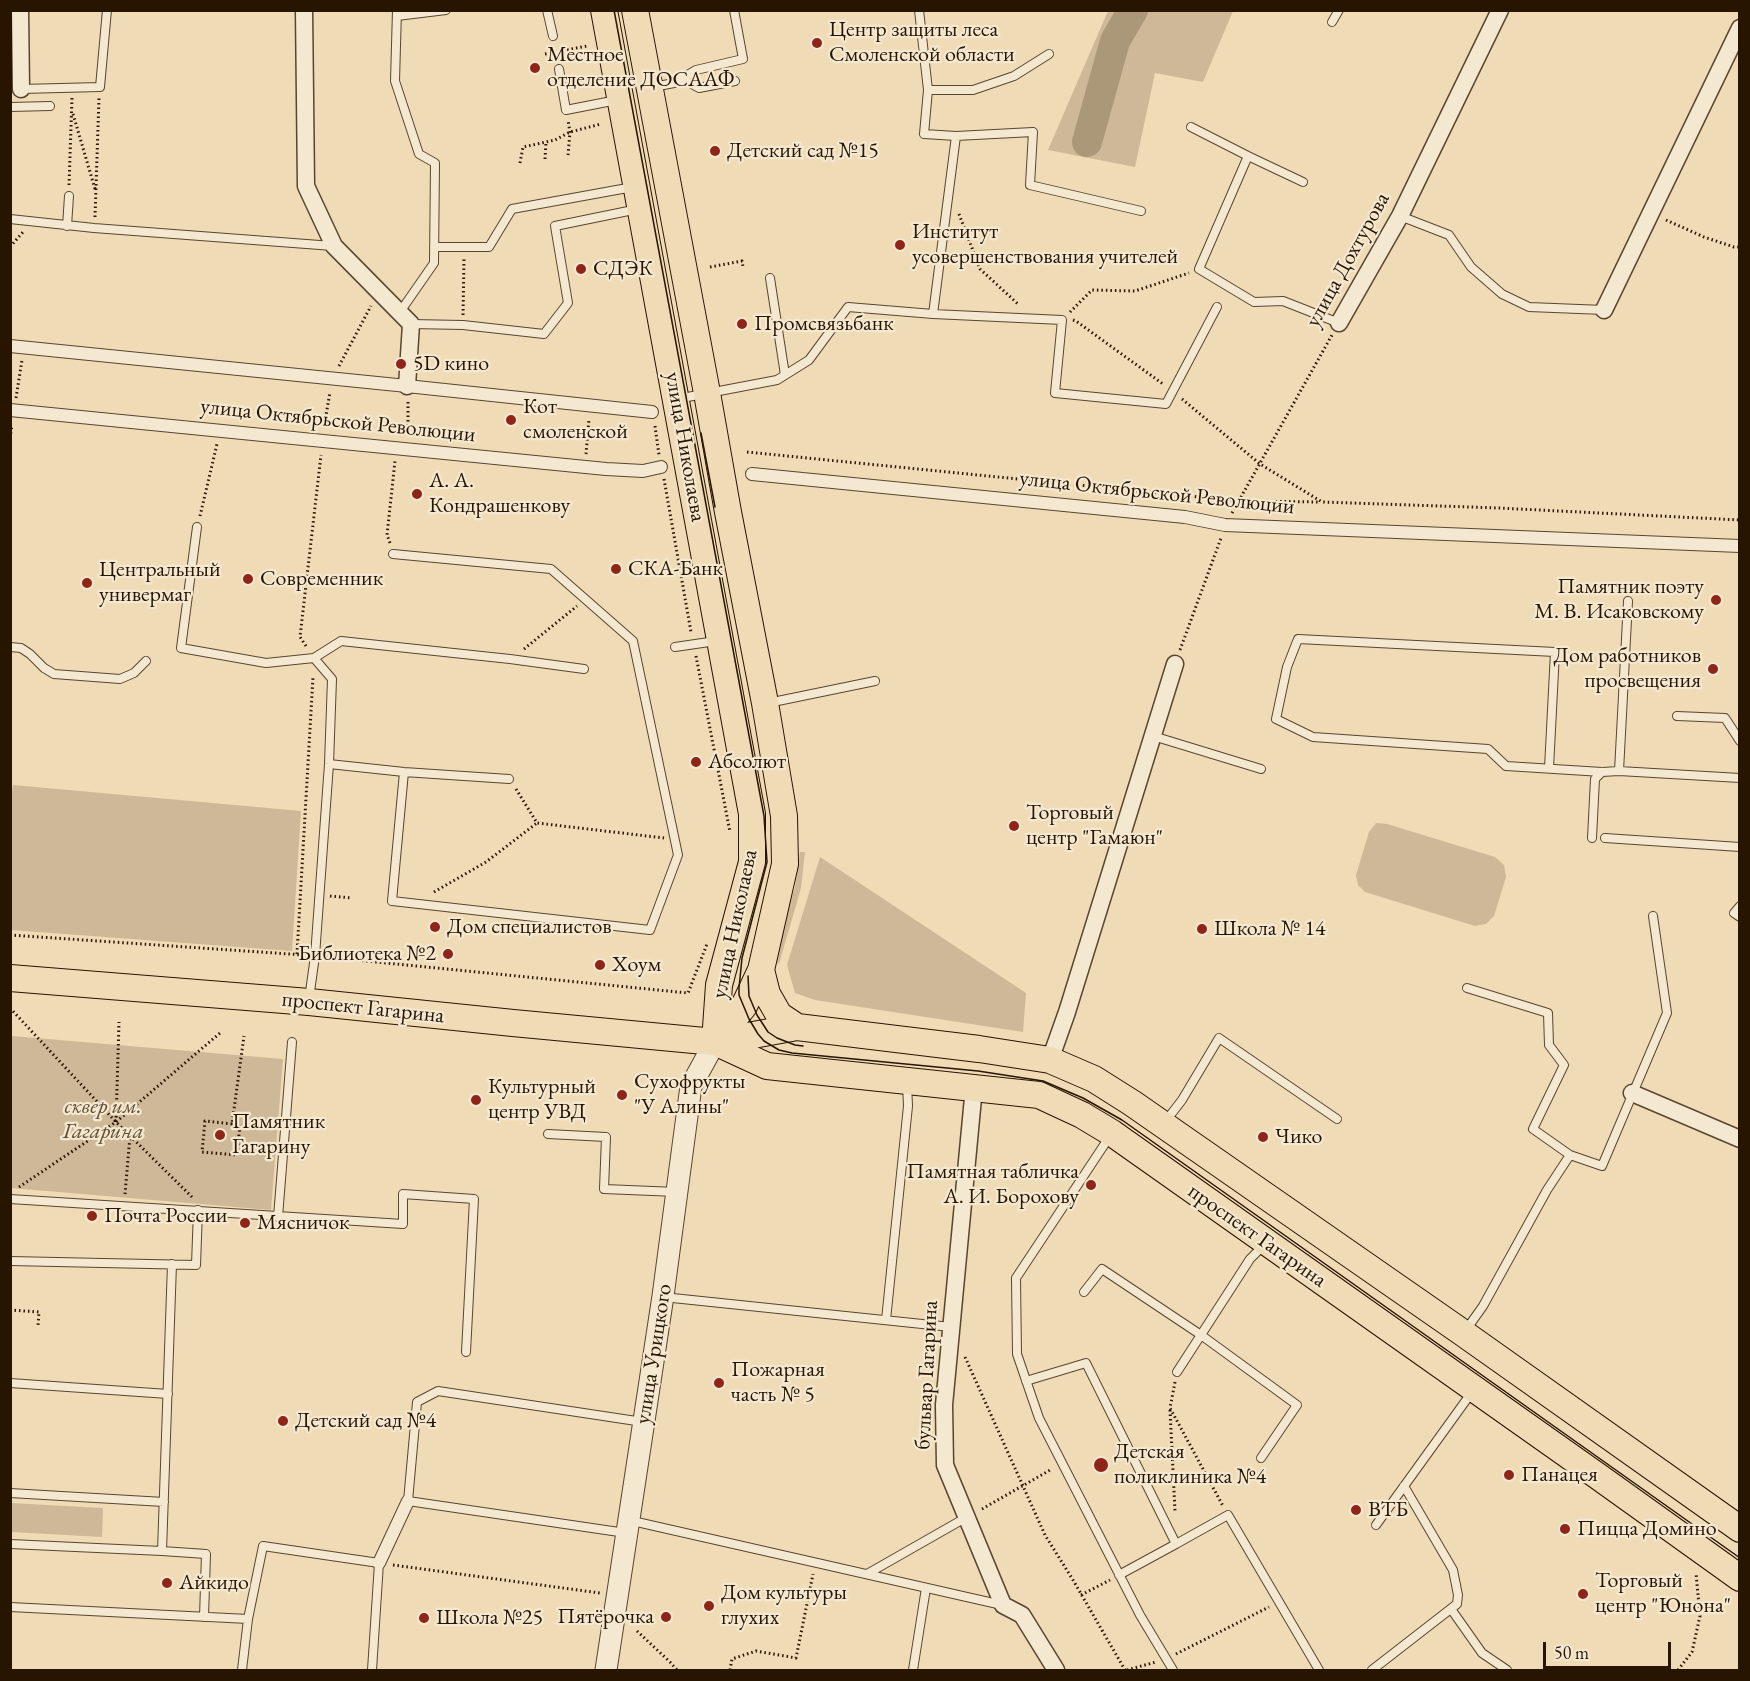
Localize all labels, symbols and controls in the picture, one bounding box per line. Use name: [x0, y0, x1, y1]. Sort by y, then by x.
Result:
place label: Центр защиты леса Смоленской области: [829, 17, 1015, 68]
marker: Центр защиты леса Смоленской области: [810, 36, 824, 50]
place label: Местное отделение ДОСААФ: [547, 42, 734, 94]
marker: Местное отделение ДОСААФ: [528, 61, 542, 75]
place label: Детский сад №15: [727, 138, 879, 164]
marker: Детский сад №15: [708, 144, 722, 158]
street label: улица Дохтурова: [1300, 188, 1396, 332]
place label: Институт усовершенствования учителей: [912, 219, 1178, 270]
marker: Институт усовершенствования учителей: [893, 238, 907, 252]
place label: СДЭК: [593, 256, 653, 282]
marker: СДЭК: [574, 262, 588, 276]
place label: Промсвязьбанк: [754, 311, 894, 337]
marker: Промсвязьбанк: [735, 317, 749, 331]
place label: 5D кино: [413, 351, 489, 377]
marker: 5D кино: [394, 357, 408, 371]
street label: улица Николаева: [659, 370, 711, 524]
street label: улица Октябрьской Революции: [199, 393, 477, 449]
place label: Кот смоленской: [523, 394, 628, 446]
marker: Кот смоленской: [504, 413, 518, 427]
street label: улица Октябрьской Революции: [1018, 465, 1296, 521]
place label: А. А. Кондрашенкову: [429, 468, 570, 520]
marker: А. А. Кондрашенкову: [410, 487, 424, 501]
place label: СКА-Банк: [628, 556, 723, 582]
place label: Центральный универмаг: [99, 557, 221, 608]
marker: СКА-Банк: [609, 562, 623, 576]
place label: Современник: [260, 566, 383, 592]
marker: Современник: [241, 572, 255, 586]
place label: Памятник поэту М. В. Исаковскому: [1534, 574, 1704, 626]
marker: Центральный универмаг: [80, 576, 94, 590]
marker: Памятник поэту М. В. Исаковскому: [1709, 593, 1723, 607]
place label: Дом работников просвещения: [1554, 643, 1701, 694]
marker: Дом работников просвещения: [1706, 662, 1720, 676]
place label: Абсолют: [708, 749, 786, 775]
marker: Абсолют: [689, 755, 703, 769]
place label: Торговый центр "Гамаюн": [1026, 800, 1163, 852]
marker: Торговый центр "Гамаюн": [1007, 819, 1021, 833]
street label: улица Николаева: [706, 847, 764, 1001]
place label: Дом специалистов: [447, 914, 612, 940]
place label: Школа № 14: [1214, 916, 1326, 942]
marker: Дом специалистов: [428, 920, 442, 934]
marker: Школа № 14: [1195, 922, 1209, 936]
place label: Библиотека №2: [298, 941, 436, 967]
marker: Библиотека №2: [441, 947, 455, 961]
place label: Хоум: [612, 952, 661, 978]
marker: Хоум: [593, 958, 607, 972]
street label: проспект Гагарина: [280, 986, 446, 1030]
place label: Сухофрукты "У Алины": [634, 1069, 745, 1120]
place label: Культурный центр УВД: [488, 1074, 596, 1126]
marker: Сухофрукты "У Алины": [615, 1088, 629, 1102]
marker: Культурный центр УВД: [469, 1093, 483, 1107]
park label: сквер им. Гагарина: [63, 1094, 143, 1146]
place label: Памятник Гагарину: [232, 1109, 325, 1160]
place label: Чико: [1275, 1124, 1322, 1150]
marker: Памятник Гагарину: [213, 1128, 227, 1142]
marker: Чико: [1256, 1130, 1270, 1144]
place label: Памятная табличка А. И. Борохову: [907, 1159, 1079, 1210]
marker: Памятная табличка А. И. Борохову: [1084, 1178, 1098, 1192]
street label: проспект Гагарина: [1183, 1178, 1331, 1294]
place label: Почта России: [104, 1203, 227, 1229]
marker: Почта России: [85, 1209, 99, 1223]
place label: Мясничок: [257, 1210, 350, 1236]
marker: Мясничок: [238, 1216, 252, 1230]
street label: улица Урицкого: [630, 1282, 678, 1426]
street label: бульвар Гагарина: [910, 1300, 944, 1450]
place label: Пожарная часть № 5: [731, 1357, 825, 1408]
marker: Пожарная часть № 5: [712, 1376, 726, 1390]
place label: Детский сад №4: [295, 1408, 436, 1434]
marker: Детский сад №4: [276, 1414, 290, 1428]
place label: Детская поликлиника №4: [1114, 1439, 1266, 1490]
marker: Детская поликлиника №4: [1092, 1456, 1110, 1474]
place label: Панацея: [1521, 1462, 1598, 1488]
marker: Панацея: [1502, 1468, 1516, 1482]
place label: ВТБ: [1368, 1497, 1408, 1523]
marker: ВТБ: [1349, 1503, 1363, 1517]
place label: Пицца Домино: [1577, 1516, 1717, 1542]
marker: Пицца Домино: [1558, 1522, 1572, 1536]
place label: Торговый центр "Юнона": [1595, 1568, 1731, 1620]
place label: Айкидо: [179, 1570, 249, 1596]
marker: Айкидо: [160, 1576, 174, 1590]
place label: Дом культуры глухих: [721, 1580, 847, 1632]
marker: Торговый центр "Юнона": [1576, 1587, 1590, 1601]
marker: Дом культуры глухих: [702, 1599, 716, 1613]
place label: Пятёрочка: [557, 1604, 654, 1630]
place label: Школа №25: [436, 1605, 543, 1631]
marker: Пятёрочка: [659, 1610, 673, 1624]
marker: Школа №25: [417, 1611, 431, 1625]
scale bar: [1546, 1630, 1674, 1668]
text: 50 m: [1554, 1641, 1589, 1664]

